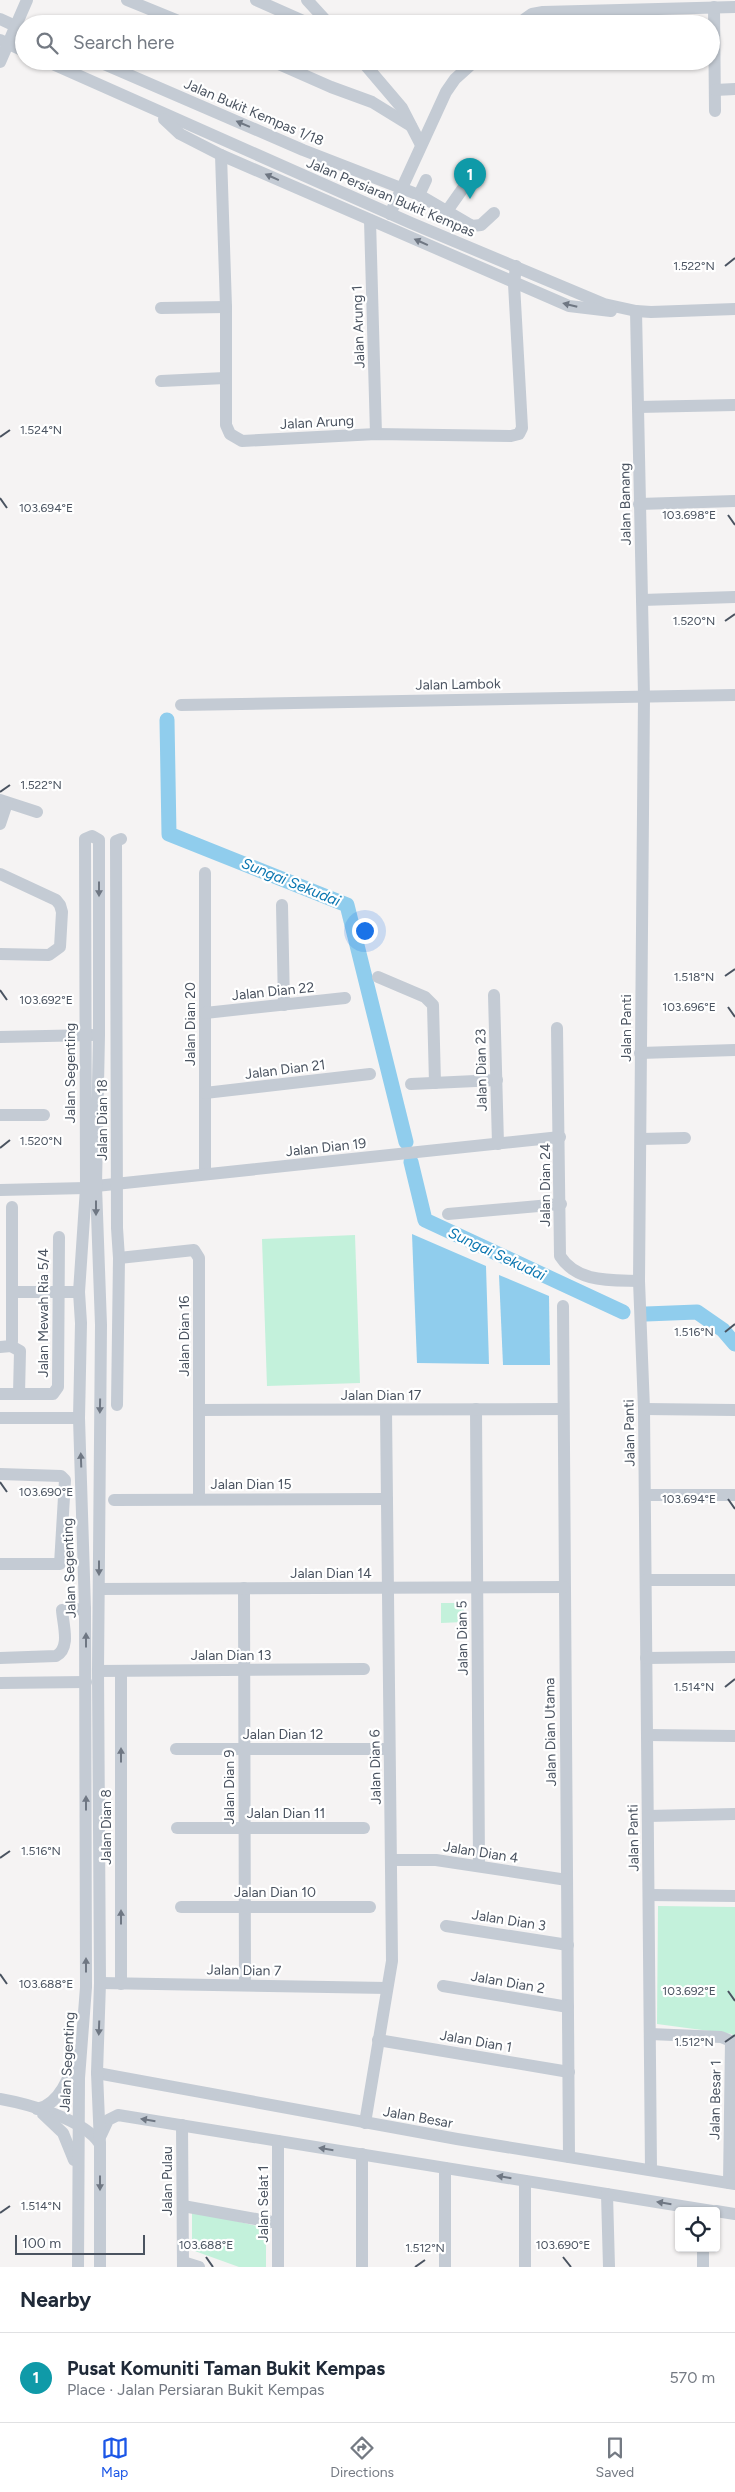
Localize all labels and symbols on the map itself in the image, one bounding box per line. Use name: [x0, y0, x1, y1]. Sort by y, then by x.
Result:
street label: Jalan Bukit Kempas 1/18: [181, 75, 326, 150]
one-way arrow: [236, 120, 250, 128]
street label: Jalan Persiaran Bukit Kempas: [304, 154, 478, 241]
pin: 1: [454, 158, 486, 199]
one-way arrow: [265, 172, 279, 180]
one-way arrow: [414, 238, 428, 246]
text: 1.522°N: [673, 259, 715, 273]
street label: Jalan Arung 1: [349, 285, 368, 369]
one-way arrow: [563, 301, 578, 309]
street label: Jalan Arung: [280, 412, 354, 433]
text: 1.524°N: [20, 423, 62, 437]
street label: Jalan Banang: [616, 463, 635, 545]
text: 103.694°E: [19, 501, 73, 515]
text: 103.698°E: [662, 508, 716, 522]
text: 1.520°N: [673, 614, 715, 628]
street label: Jalan Lambok: [415, 675, 501, 694]
text: 1.522°N: [20, 778, 62, 792]
water label: Sungai Sekudai: [239, 854, 343, 910]
one-way arrow: [95, 881, 103, 897]
your location: [352, 918, 378, 944]
text: 1.518°N: [674, 970, 714, 984]
street label: Jalan Dian 22: [231, 979, 315, 1004]
street label: Jalan Dian 20: [182, 982, 199, 1066]
text: 103.692°E: [19, 993, 73, 1007]
street label: Jalan Panti: [618, 994, 635, 1062]
text: 103.696°E: [662, 1000, 716, 1014]
street label: Jalan Segenting: [62, 1023, 79, 1123]
street label: Jalan Dian 23: [472, 1029, 491, 1111]
street label: Jalan Dian 21: [244, 1056, 326, 1083]
street label: Jalan Dian 18: [94, 1079, 111, 1161]
text: 1.520°N: [20, 1134, 62, 1148]
street label: Jalan Dian 19: [285, 1135, 367, 1160]
street label: Jalan Dian 24: [537, 1143, 554, 1227]
one-way arrow: [92, 1201, 100, 1217]
water label: Sungai Sekudai: [446, 1224, 549, 1285]
street label: Jalan Mewah Ria 5/4: [35, 1248, 52, 1378]
street label: Jalan Dian 16: [176, 1296, 193, 1376]
text: 1.516°N: [674, 1325, 714, 1339]
street label: Jalan Dian 17: [341, 1387, 422, 1404]
one-way arrow: [96, 1398, 104, 1414]
street label: Jalan Panti: [620, 1399, 639, 1467]
one-way arrow: [76, 1452, 84, 1468]
street label: Jalan Dian 15: [211, 1476, 291, 1493]
text: 103.690°E: [19, 1485, 73, 1499]
text: 103.694°E: [662, 1492, 716, 1506]
street label: Jalan Segenting: [59, 1518, 80, 1618]
one-way arrow: [95, 1561, 103, 1577]
street label: Jalan Dian 14: [290, 1565, 372, 1582]
street label: Jalan Dian 5: [453, 1600, 472, 1676]
one-way arrow: [82, 1632, 90, 1648]
street label: Jalan Dian 13: [191, 1647, 271, 1664]
street label: Jalan Dian Utama: [541, 1678, 560, 1786]
text: 1.514°N: [674, 1680, 714, 1694]
street label: Jalan Dian 12: [243, 1726, 323, 1743]
street label: Jalan Dian 6: [366, 1729, 385, 1805]
one-way arrow: [117, 1747, 125, 1763]
street label: Jalan Dian 9: [221, 1749, 238, 1825]
street label: Jalan Dian 8: [98, 1789, 115, 1865]
one-way arrow: [82, 1795, 90, 1811]
street label: Jalan Panti: [624, 1804, 643, 1872]
street label: Jalan Dian 11: [247, 1805, 325, 1822]
street label: Jalan Dian 4: [442, 1838, 520, 1867]
text: 1.516°N: [21, 1844, 61, 1858]
street label: Jalan Dian 10: [234, 1884, 316, 1901]
street label: Jalan Dian 3: [471, 1906, 547, 1935]
one-way arrow: [117, 1909, 125, 1925]
one-way arrow: [82, 1957, 90, 1973]
street label: Jalan Dian 7: [207, 1961, 282, 1980]
street label: Jalan Dian 2: [470, 1968, 546, 1997]
text: 103.688°E: [19, 1977, 73, 1991]
text: 103.692°E: [662, 1984, 716, 1998]
street label: Jalan Segenting: [56, 2011, 79, 2113]
one-way arrow: [94, 2021, 102, 2037]
street label: Jalan Dian 1: [439, 2027, 513, 2056]
text: 1.512°N: [674, 2035, 714, 2049]
street label: Jalan Besar 1: [706, 2060, 725, 2140]
street label: Jalan Besar: [382, 2103, 454, 2132]
one-way arrow: [140, 2116, 156, 2124]
one-way arrow: [318, 2144, 334, 2152]
street label: Jalan Pulau: [159, 2146, 176, 2216]
street label: Jalan Selat 1: [255, 2166, 272, 2242]
one-way arrow: [496, 2173, 512, 2181]
one-way arrow: [96, 2175, 104, 2191]
text: 1.514°N: [21, 2199, 61, 2213]
one-way arrow: [656, 2199, 672, 2207]
scale bar: [15, 2232, 145, 2255]
text: 103.688°E: [179, 2238, 233, 2252]
text: 103.690°E: [536, 2238, 590, 2252]
text: 1.512°N: [405, 2241, 445, 2255]

